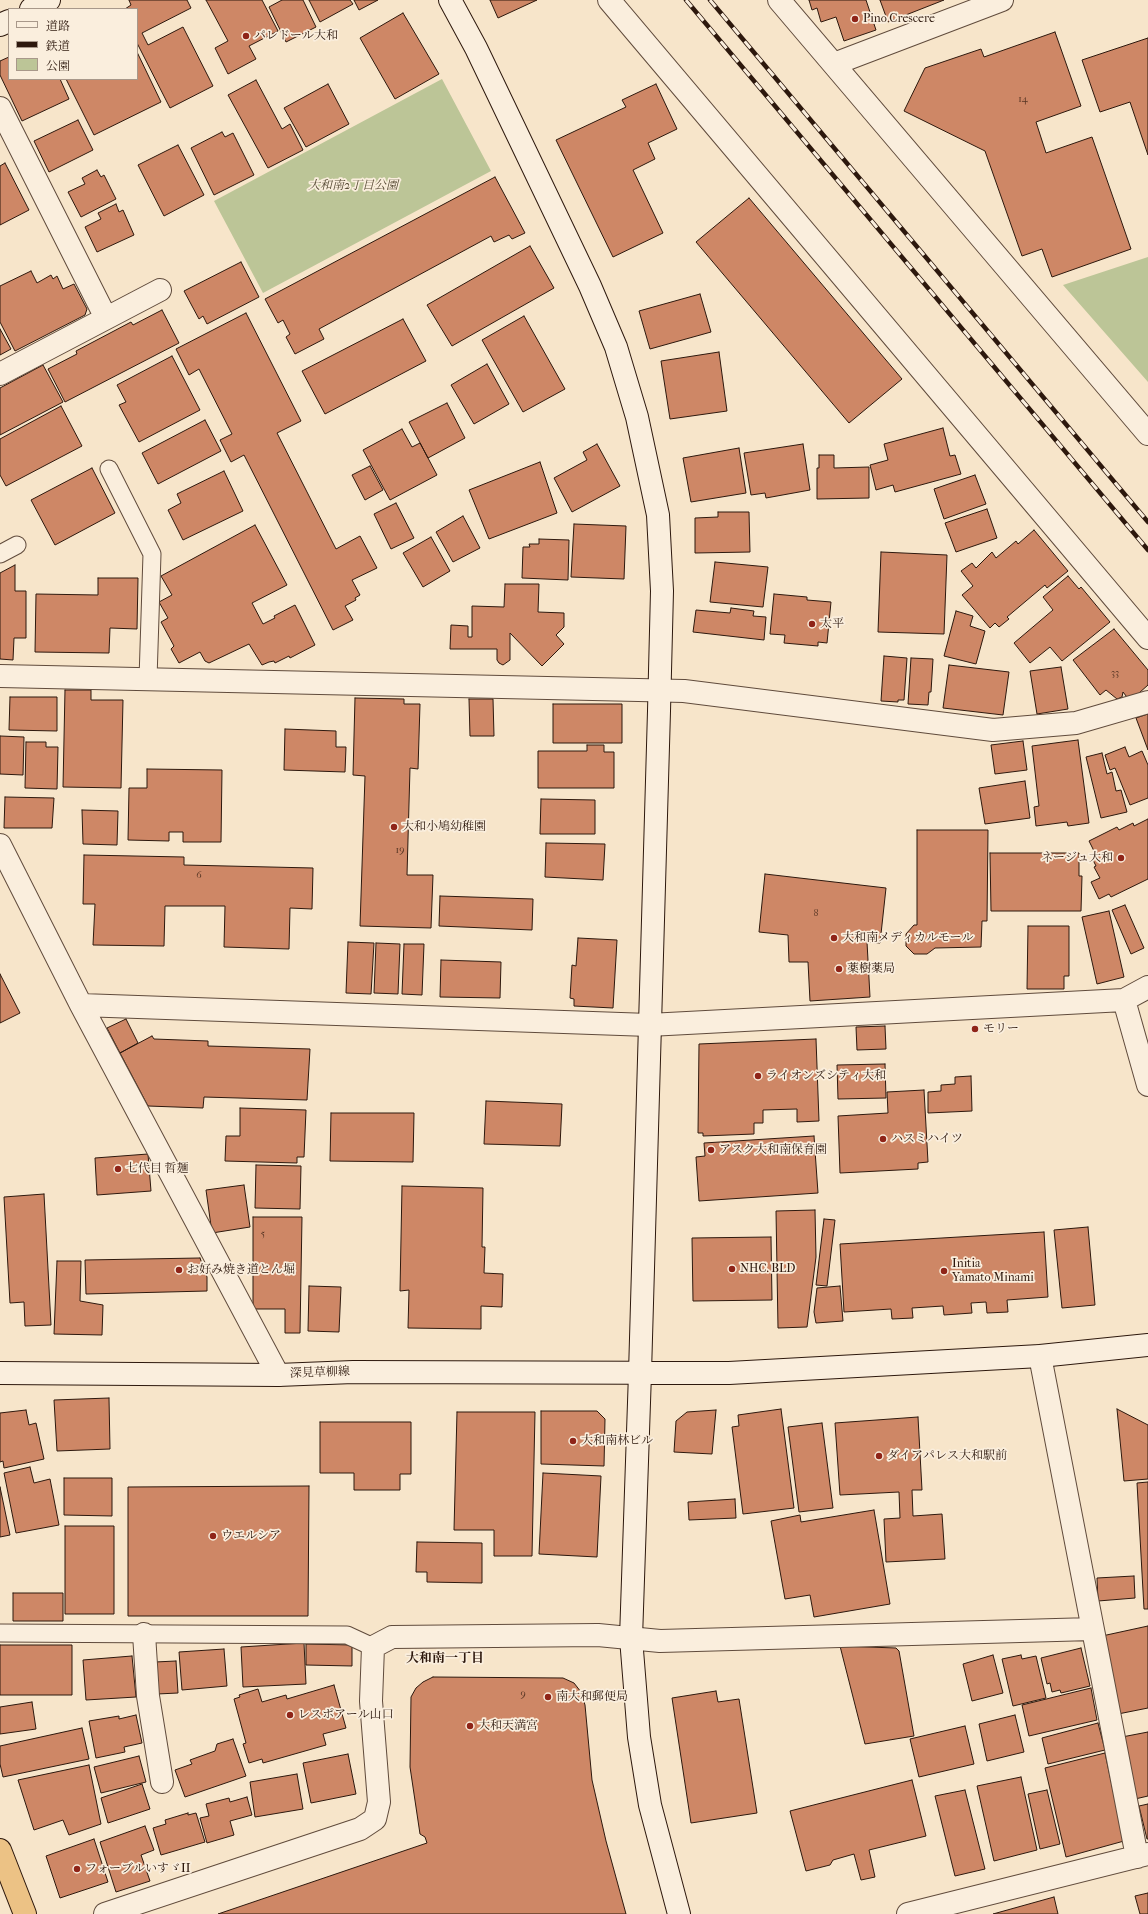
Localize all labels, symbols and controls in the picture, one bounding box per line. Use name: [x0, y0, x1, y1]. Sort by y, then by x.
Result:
legend: [8, 8, 138, 80]
place label: Pino Crescere: [863, 12, 935, 26]
marker: Pino Crescere: [850, 14, 860, 24]
text: 道路: [46, 19, 70, 33]
place label: パレドール大和: [254, 29, 338, 43]
marker: パレドール大和: [241, 31, 251, 41]
text: 鉄道: [46, 39, 70, 53]
text: 公園: [46, 59, 70, 73]
house number: 14: [1018, 94, 1028, 106]
park label: 大和南2丁目公園: [308, 179, 398, 193]
place label: 太平: [820, 617, 844, 631]
marker: 太平: [807, 619, 817, 629]
house number: 33: [1111, 668, 1119, 680]
place label: 大和小鳩幼稚園: [402, 820, 486, 834]
marker: 大和小鳩幼稚園: [389, 822, 399, 832]
house number: 19: [396, 845, 404, 857]
place label: ネージュ大和: [1041, 851, 1113, 865]
marker: ネージュ大和: [1116, 853, 1126, 863]
house number: 6: [196, 870, 202, 882]
house number: 8: [813, 908, 819, 920]
place label: 大和南メディカルモール: [842, 931, 974, 945]
marker: 大和南メディカルモール: [829, 933, 839, 943]
place label: 薬樹薬局: [847, 962, 895, 976]
marker: 薬樹薬局: [834, 964, 844, 974]
place label: モリー: [983, 1022, 1019, 1036]
marker: モリー: [970, 1024, 980, 1034]
place label: ライオンズシティ大和: [766, 1069, 886, 1083]
marker: ライオンズシティ大和: [753, 1071, 763, 1081]
place label: ハスミハイツ: [891, 1132, 963, 1146]
marker: ハスミハイツ: [878, 1134, 888, 1144]
place label: アスク大和南保育園: [719, 1143, 827, 1157]
marker: アスク大和南保育園: [706, 1145, 716, 1155]
place label: 七代目 哲麺: [126, 1162, 189, 1176]
marker: 七代目 哲麺: [113, 1164, 123, 1174]
house number: 5: [261, 1229, 265, 1241]
place label: Initia Yamato Minami: [952, 1257, 1034, 1285]
place label: NHC. BLD: [740, 1262, 795, 1276]
place label: お好み焼き道とん堀: [187, 1263, 295, 1277]
marker: NHC. BLD: [727, 1264, 737, 1274]
marker: お好み焼き道とん堀: [174, 1265, 184, 1275]
marker: Initia Yamato Minami: [939, 1266, 949, 1276]
street label: 深見草柳線: [290, 1365, 350, 1381]
place label: 大和南林ビル: [581, 1434, 653, 1448]
marker: 大和南林ビル: [568, 1436, 578, 1446]
place label: ダイアパレス大和駅前: [887, 1449, 1007, 1463]
marker: ダイアパレス大和駅前: [874, 1451, 884, 1461]
place label: ウエルシア: [221, 1529, 281, 1543]
marker: ウエルシア: [208, 1531, 218, 1541]
district label: 大和南一丁目: [406, 1651, 484, 1667]
house number: 9: [520, 1689, 526, 1701]
place label: 南大和郵便局: [556, 1690, 628, 1704]
marker: 南大和郵便局: [543, 1692, 553, 1702]
place label: レスポアール山口: [298, 1708, 394, 1722]
marker: レスポアール山口: [285, 1710, 295, 1720]
place label: 大和天満宮: [478, 1719, 538, 1733]
marker: 大和天満宮: [465, 1721, 475, 1731]
place label: フォーブルいすゞII: [85, 1862, 190, 1876]
marker: フォーブルいすゞII: [72, 1864, 82, 1874]

